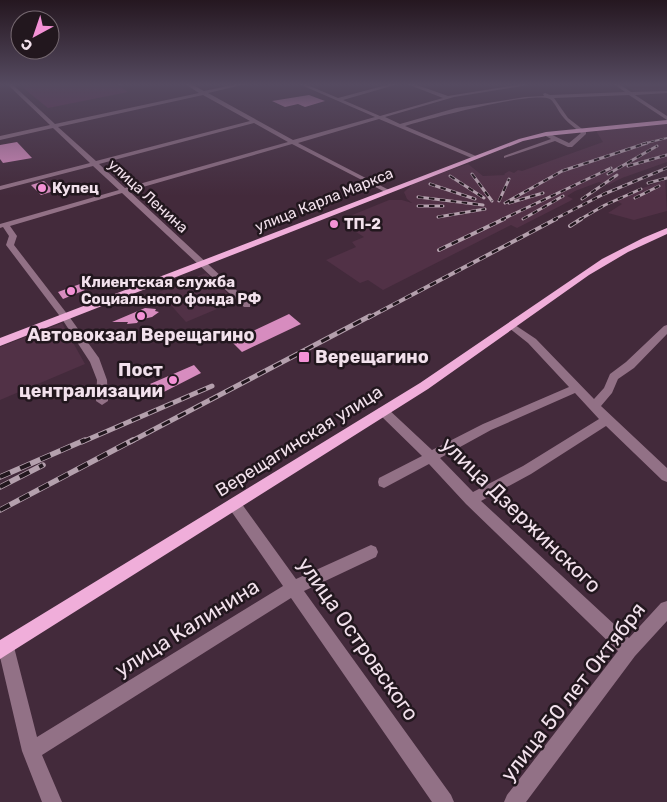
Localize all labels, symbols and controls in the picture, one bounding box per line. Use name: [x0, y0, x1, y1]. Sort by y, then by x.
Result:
north arrow: [10, 10, 60, 60]
text: С: [18, 35, 36, 54]
street label: улица Ленина: [104, 155, 192, 237]
street label: улица Карла Маркса: [252, 164, 396, 236]
place label: Купец: [52, 179, 99, 197]
marker: Купец: [36, 182, 48, 194]
place label: ТП-2: [344, 215, 381, 233]
marker: ТП-2: [328, 218, 340, 230]
place label: Клиентская служба Социального фонда РФ: [81, 273, 261, 308]
marker: Клиентская служба Социального фонда РФ: [65, 285, 77, 297]
marker: Автовокзал Верещагино: [135, 310, 147, 322]
place label: Автовокзал Верещагино: [28, 324, 254, 346]
place label: Верещагино: [315, 346, 429, 368]
marker: Верещагино: [297, 350, 311, 364]
place label: Пост централизации: [19, 359, 163, 402]
marker: Пост централизации: [167, 374, 179, 386]
street label: Верещагинская улица: [211, 381, 387, 501]
street label: улица Дзержинского: [436, 432, 607, 598]
street label: улица Островского: [293, 552, 424, 725]
street label: улица Калинина: [110, 573, 264, 682]
street label: улица 50 лет Октября: [495, 597, 650, 786]

